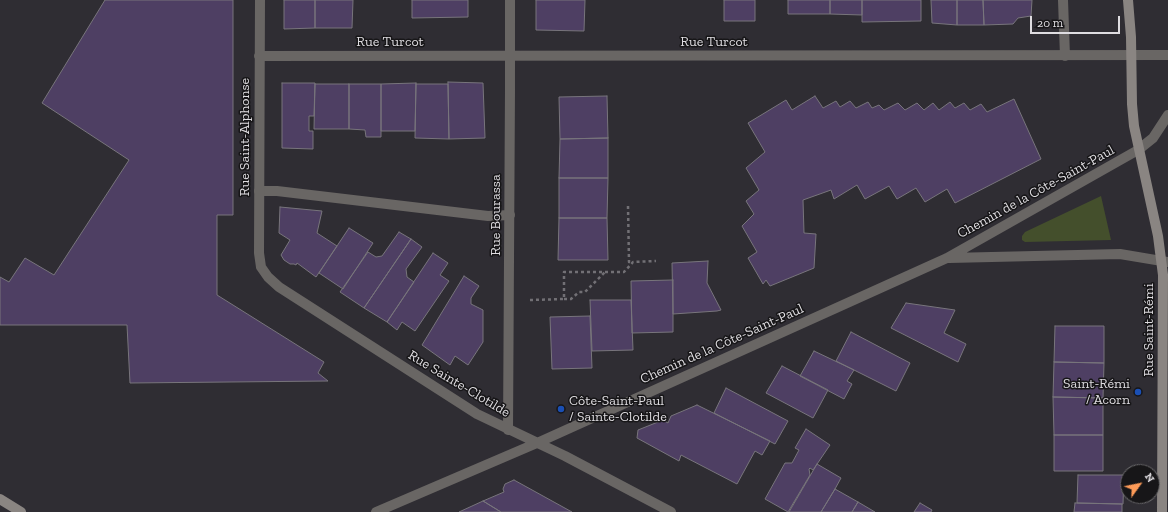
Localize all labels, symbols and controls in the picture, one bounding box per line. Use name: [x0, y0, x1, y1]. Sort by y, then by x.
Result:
scale bar: [1032, 8, 1122, 34]
text: 20 m: [1037, 16, 1063, 30]
street label: Rue Turcot: [356, 34, 424, 50]
street label: Rue Turcot: [680, 34, 748, 50]
street label: Rue Saint-Alphonse: [237, 78, 253, 196]
street label: Chemin de la Côte-Saint-Paul: [955, 142, 1117, 242]
street label: Rue Bourassa: [488, 174, 504, 256]
street label: Rue Saint-Rémi: [1141, 283, 1157, 377]
street label: Chemin de la Côte-Saint-Paul: [638, 300, 806, 388]
street label: Rue Sainte-Clotilde: [405, 347, 513, 421]
place label: Saint-Rémi / Acorn: [1063, 376, 1130, 408]
marker: Saint-Rémi / Acorn: [1133, 387, 1143, 397]
place label: Côte-Saint-Paul / Sainte-Clotilde: [569, 393, 667, 426]
marker: Côte-Saint-Paul / Sainte-Clotilde: [556, 404, 566, 414]
north arrow: [1120, 464, 1160, 504]
text: N: [1142, 471, 1157, 485]

